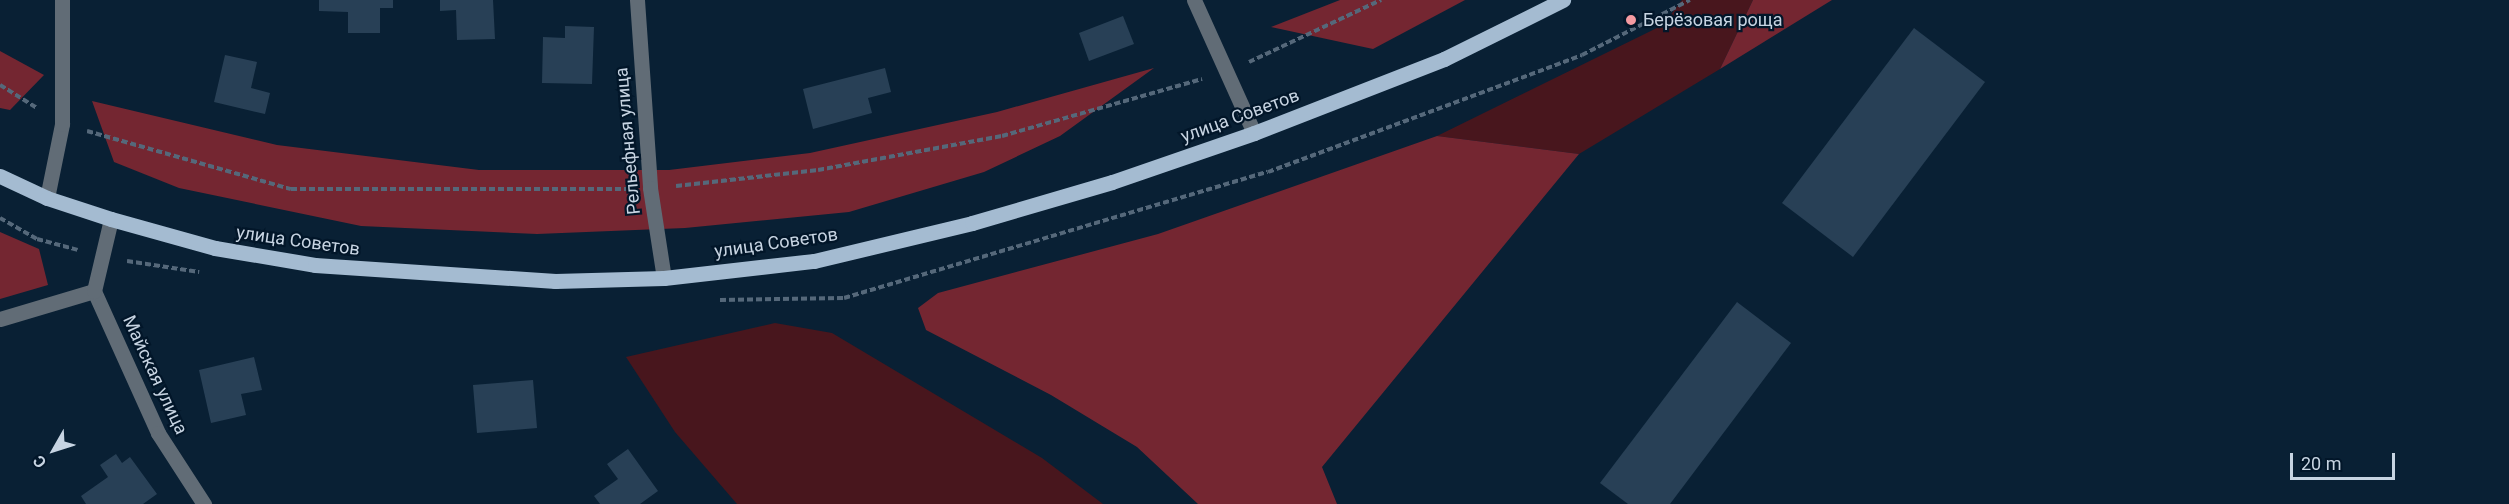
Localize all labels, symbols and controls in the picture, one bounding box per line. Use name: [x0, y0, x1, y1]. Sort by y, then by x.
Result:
place label: Берёзовая роща: [1643, 9, 1782, 31]
marker: Берёзовая роща: [1624, 13, 1638, 27]
street label: Рельефная улица: [611, 67, 645, 215]
street label: улица Советов: [1178, 85, 1302, 147]
street label: улица Советов: [235, 222, 361, 260]
street label: улица Советов: [713, 224, 839, 262]
street label: Майская улица: [118, 312, 192, 438]
north arrow: [24, 420, 84, 480]
scale bar: [2293, 441, 2398, 479]
text: С: [29, 452, 50, 472]
text: 20 m: [2301, 453, 2341, 474]

